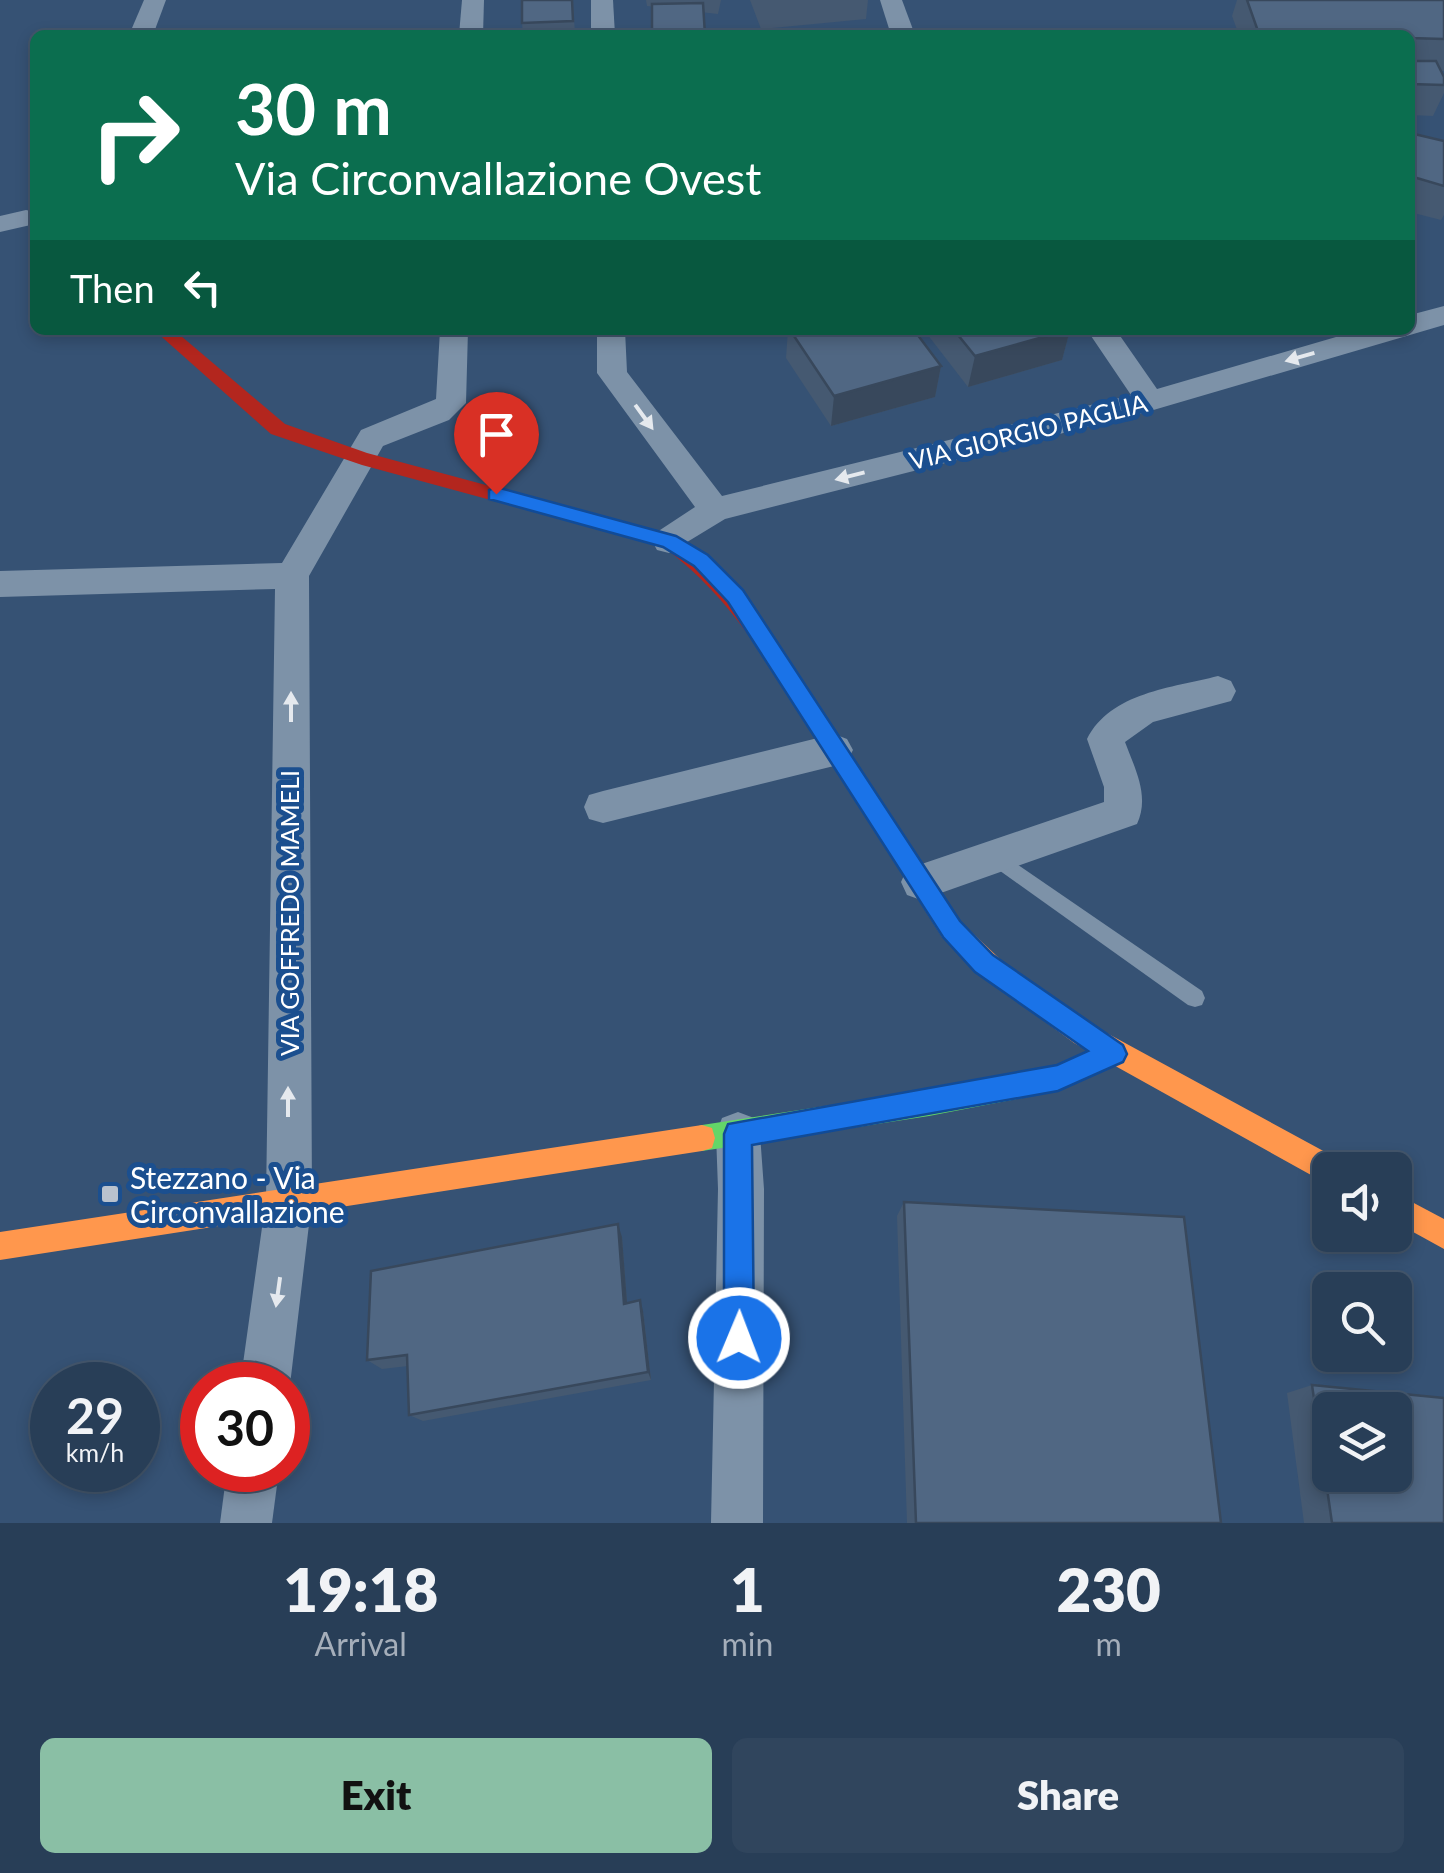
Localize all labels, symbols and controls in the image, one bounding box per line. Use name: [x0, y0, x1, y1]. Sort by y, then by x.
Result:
text: 30 m: [235, 66, 392, 150]
icon: right: [70, 70, 200, 200]
text: Via Circonvallazione Ovest: [235, 151, 761, 205]
icon: left: [175, 260, 230, 315]
text: Then: [70, 265, 155, 311]
one-way arrow: [1284, 350, 1315, 366]
street label: VIA GIORGIO PAGLIA: [906, 387, 1150, 475]
pin: [454, 392, 539, 495]
one-way arrow: [634, 404, 654, 430]
icon: arrive: [469, 407, 524, 462]
one-way arrow: [834, 469, 865, 484]
one-way arrow: [283, 690, 299, 722]
street label: VIA GOFFREDO MAMELI: [274, 770, 304, 1056]
one-way arrow: [280, 1085, 296, 1117]
map controls: [1312, 1152, 1412, 1492]
button: sound: [1312, 1152, 1412, 1252]
place label: Stezzano - Via Circonvallazione: [130, 1159, 345, 1229]
marker: Stezzano - Via Circonvallazione: [99, 1183, 121, 1205]
button: search: [1312, 1272, 1412, 1372]
one-way arrow: [269, 1277, 285, 1308]
position arrow: [687, 1286, 791, 1390]
speed limit sign: 30: [180, 1362, 310, 1492]
text: 29: [66, 1385, 124, 1445]
button: layers: [1312, 1392, 1412, 1492]
text: km/h: [66, 1437, 124, 1467]
text: 19:18: [283, 1553, 438, 1625]
text: 1: [730, 1553, 765, 1625]
text: 230: [1056, 1553, 1161, 1625]
text: Arrival: [315, 1624, 407, 1663]
text: min: [721, 1624, 773, 1663]
text: m: [1095, 1624, 1122, 1663]
button: Exit: [40, 1738, 712, 1853]
button: Share: [732, 1738, 1404, 1853]

